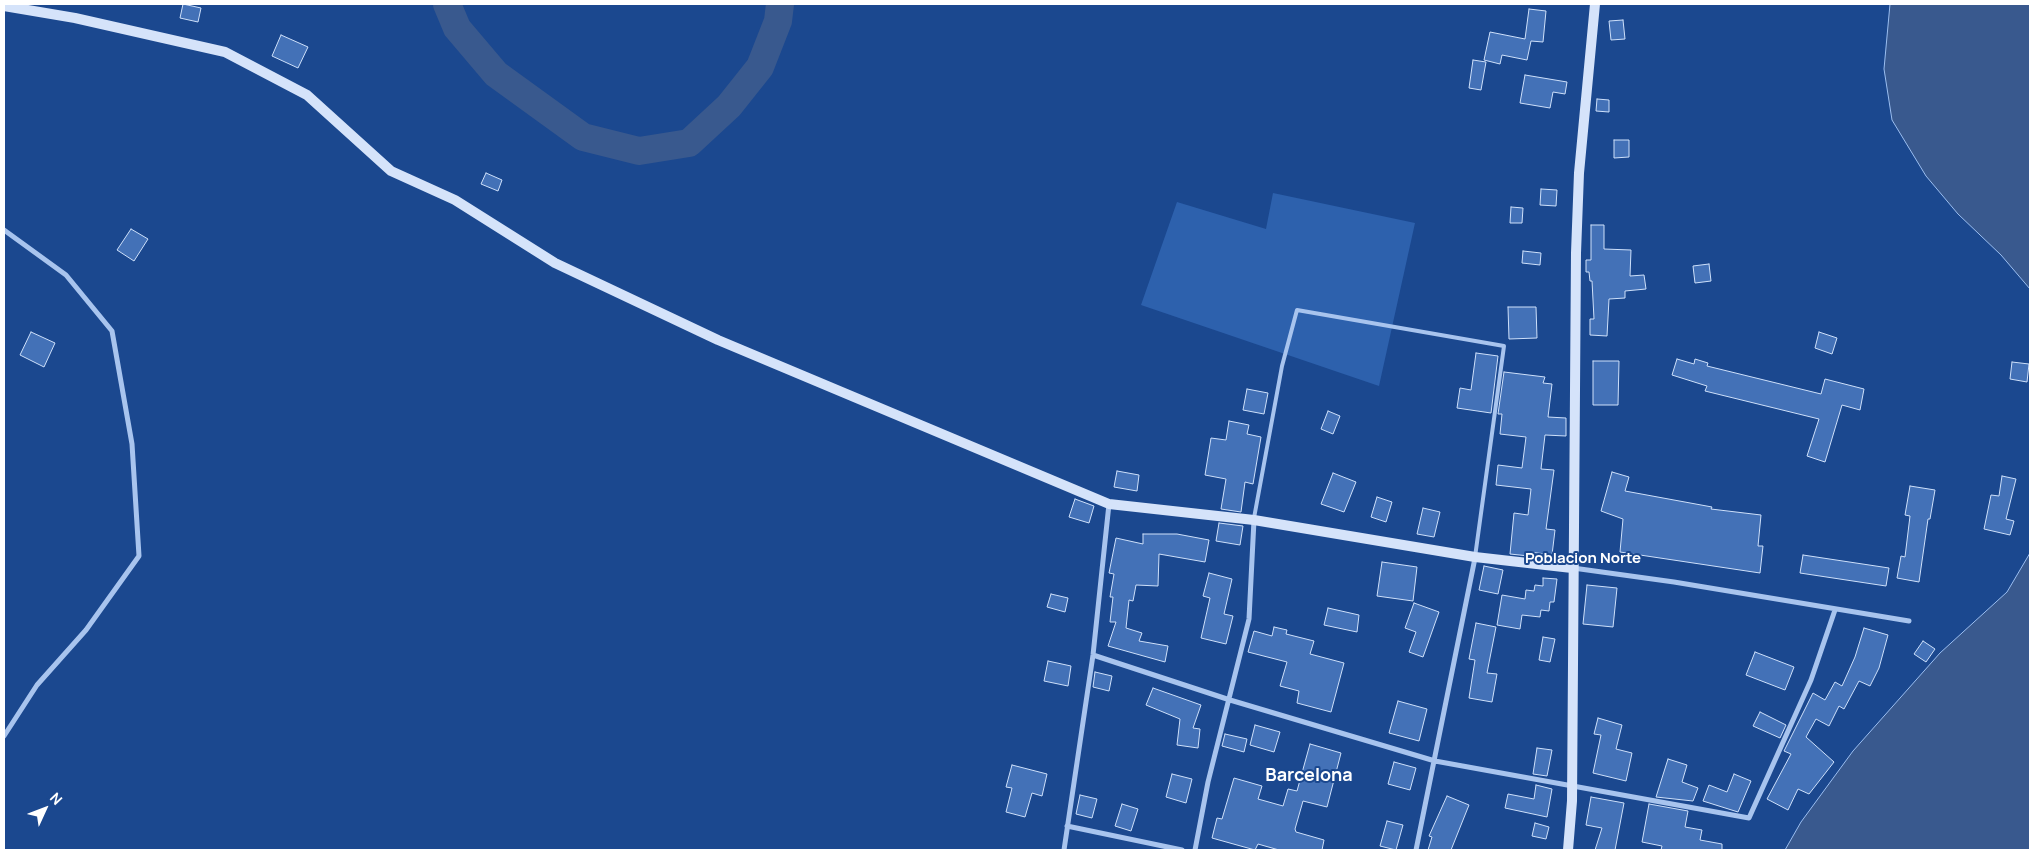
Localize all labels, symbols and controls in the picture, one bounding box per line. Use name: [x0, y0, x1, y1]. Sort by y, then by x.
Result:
district label: Poblacion Norte: [1525, 550, 1641, 568]
district label: Barcelona: [1265, 765, 1353, 787]
north arrow: [20, 784, 70, 834]
text: N: [46, 788, 67, 809]

